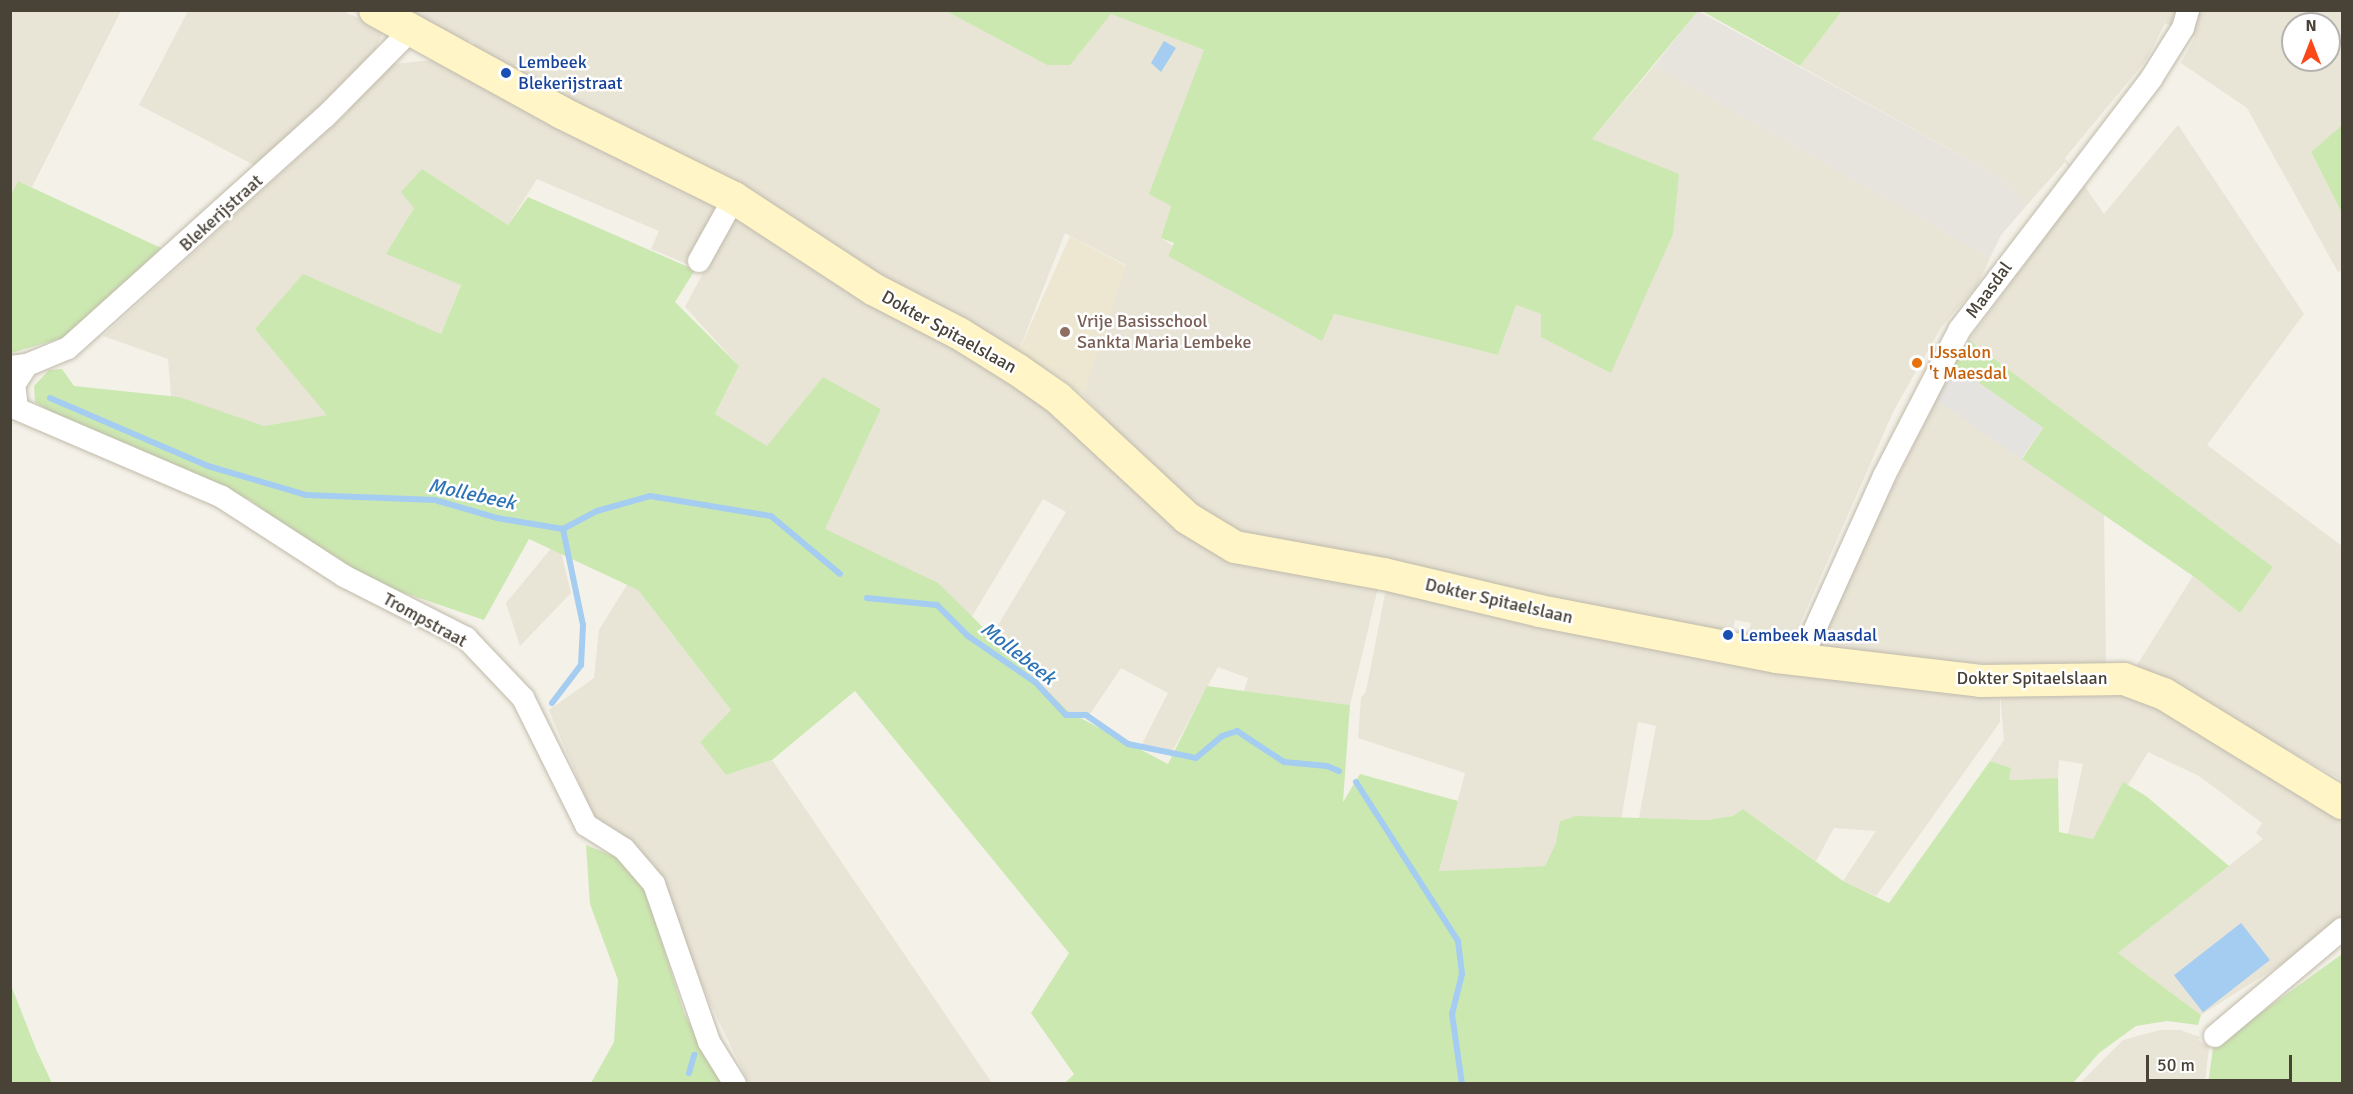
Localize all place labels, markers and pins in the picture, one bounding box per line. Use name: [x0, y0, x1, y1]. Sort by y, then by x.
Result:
place label: Lembeek Blekerijstraat: [518, 52, 623, 94]
marker: Lembeek Blekerijstraat: [499, 66, 513, 80]
place label: Vrije Basisschool Sankta Maria Lembeke: [1077, 311, 1251, 354]
marker: Vrije Basisschool Sankta Maria Lembeke: [1058, 325, 1072, 339]
place label: IJssalon 't Maesdal: [1929, 342, 2007, 385]
marker: IJssalon 't Maesdal: [1910, 356, 1924, 370]
place label: Lembeek Maasdal: [1740, 624, 1877, 646]
marker: Lembeek Maasdal: [1721, 628, 1735, 642]

